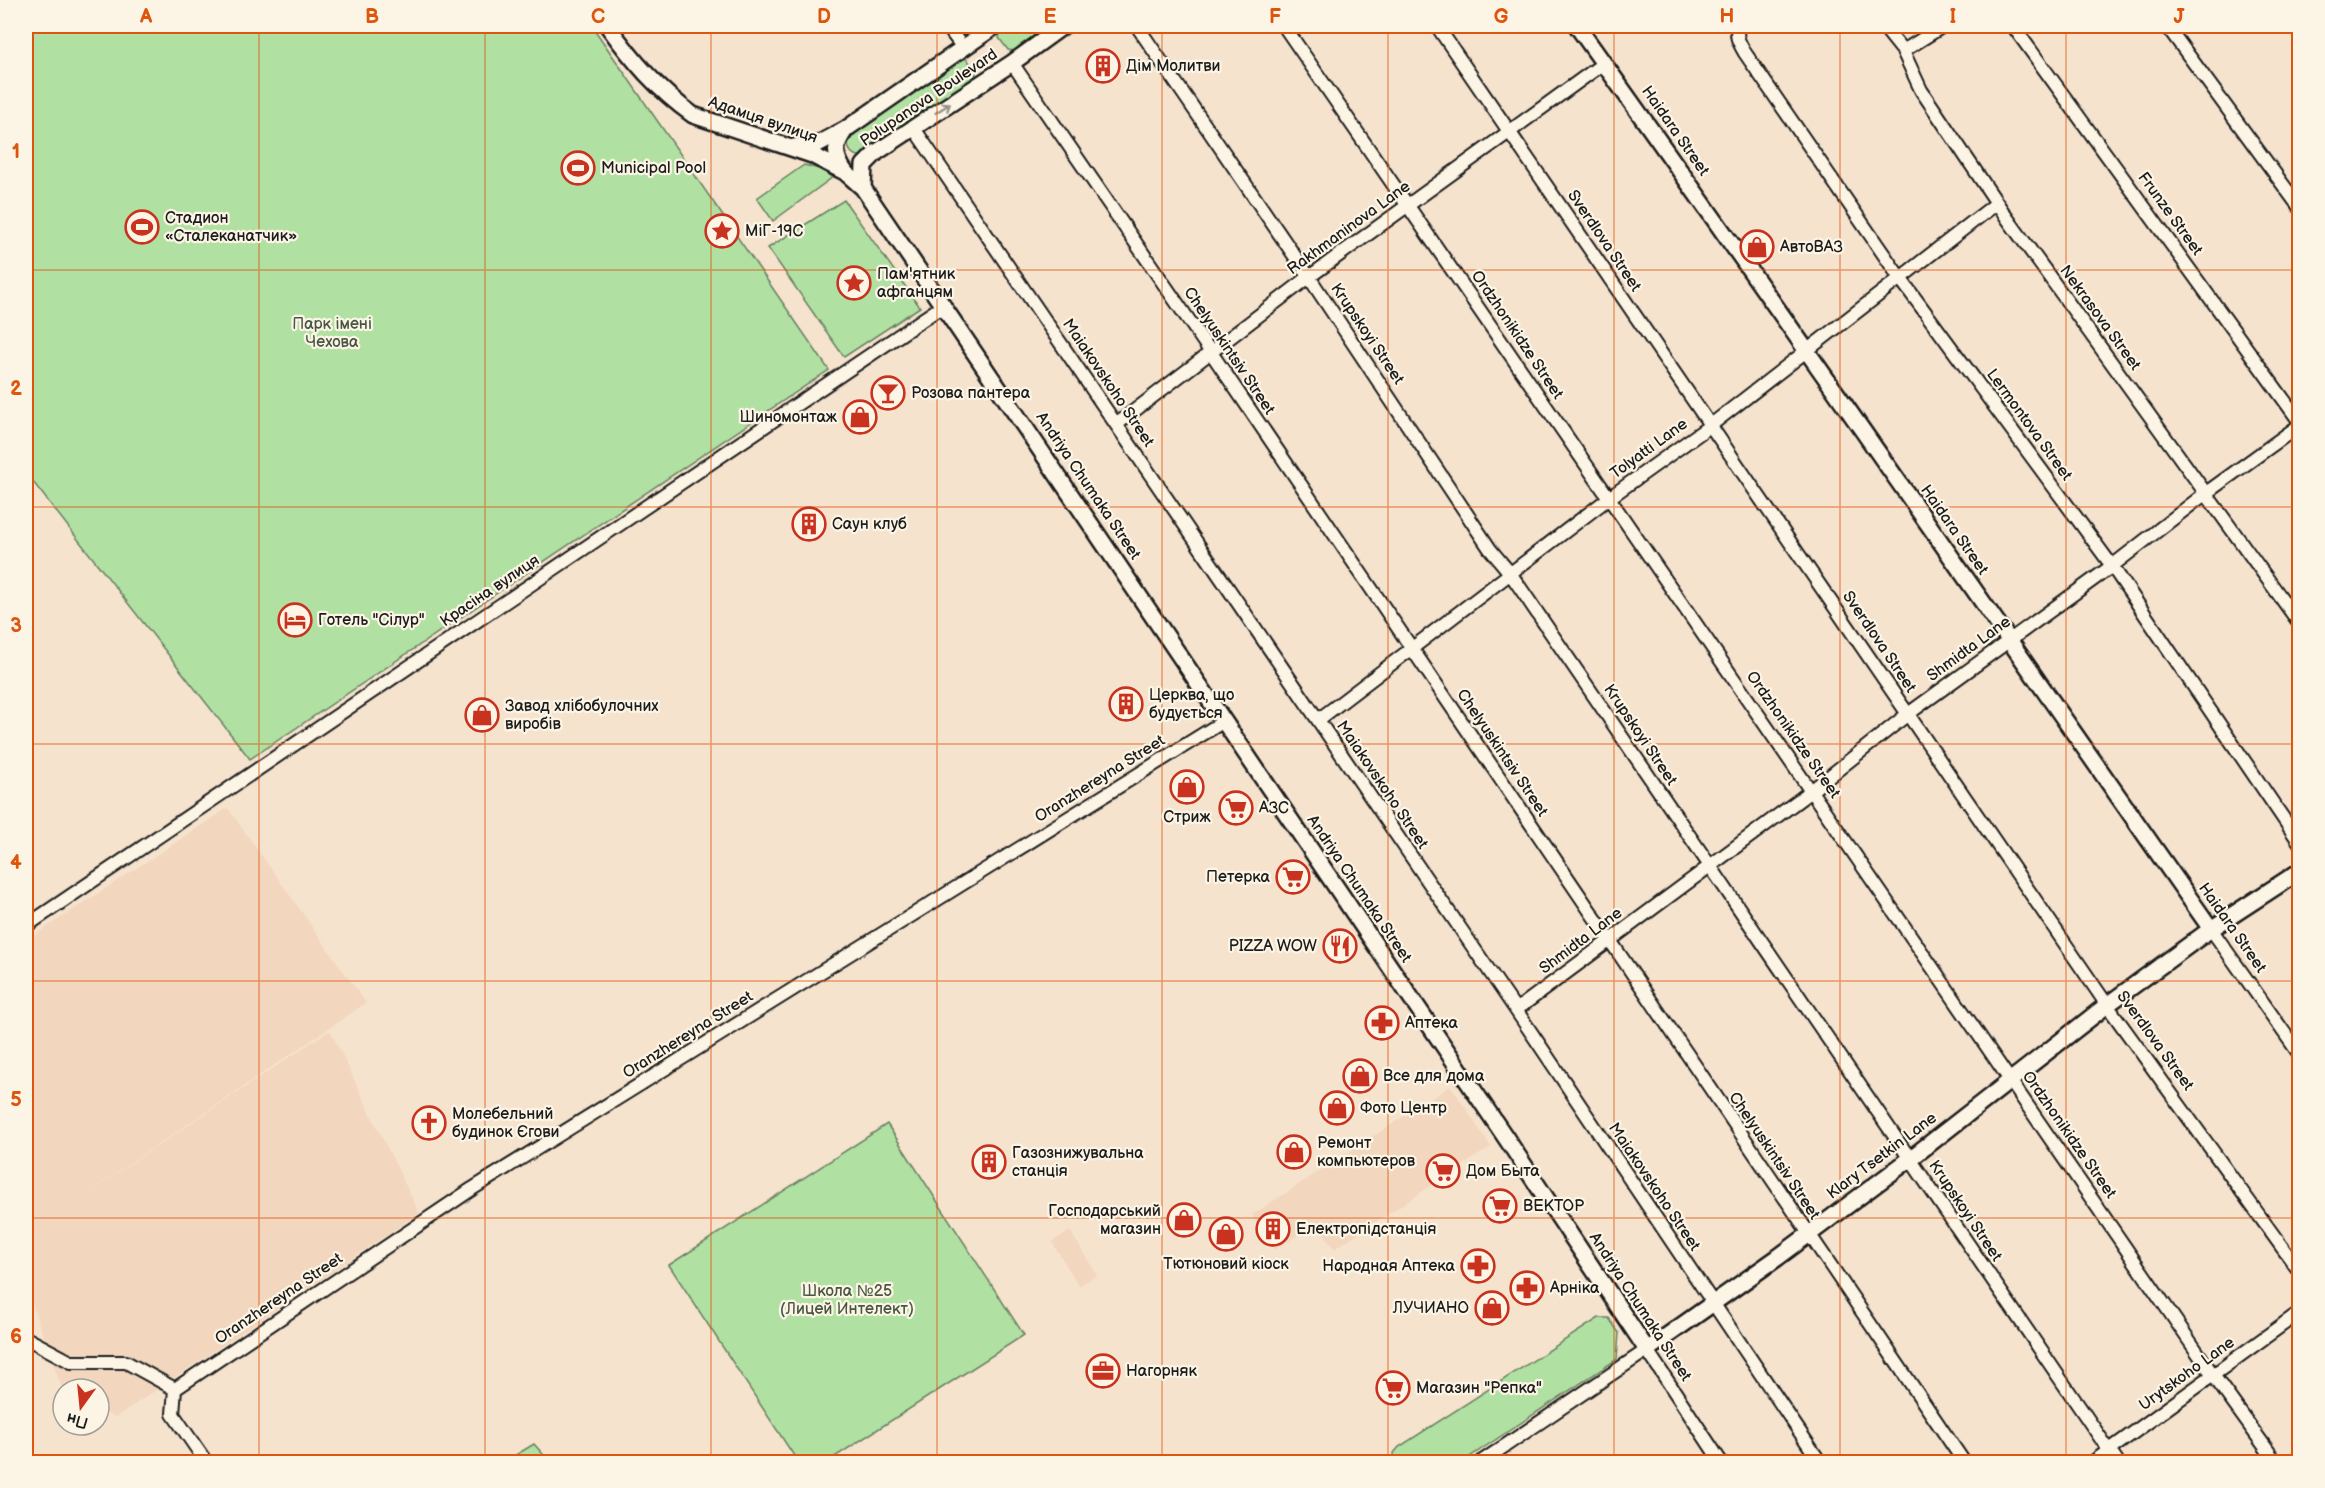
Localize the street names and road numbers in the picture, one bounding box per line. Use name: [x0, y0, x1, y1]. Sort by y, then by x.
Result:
street label: Polupanova Boulevard: [857, 45, 1001, 151]
street label: Haidara Street: [1637, 82, 1713, 180]
street label: Адамця вулиця: [705, 92, 820, 148]
street label: Frunze Street: [2133, 169, 2207, 259]
street label: Rakhmaninova Lane: [1284, 177, 1415, 279]
street label: Sverdlova Street: [1563, 187, 1645, 295]
street label: Nekrasova Street: [2055, 262, 2145, 374]
street label: Ordzhonikidze Street: [1467, 267, 1567, 403]
street label: Krupskoyi Street: [1326, 280, 1408, 388]
street label: Chelyuskintsiv Street: [1179, 284, 1279, 418]
street label: Maiakovskoho Street: [1058, 315, 1158, 451]
street label: Lermontova Street: [1982, 366, 2076, 485]
street label: Andriya Chumaka Street: [1032, 409, 1144, 563]
street label: Tolyatti Lane: [1607, 414, 1692, 483]
street label: Haidara Street: [1916, 481, 1992, 579]
street label: Красіна вулиця: [437, 551, 543, 631]
street label: Sverdlova Street: [1838, 588, 1920, 696]
street label: Shmidta Lane: [1923, 612, 2015, 686]
street label: Ordzhonikidze Street: [1742, 668, 1844, 802]
street label: Krupskoyi Street: [1599, 681, 1681, 789]
street label: Chelyuskintsiv Street: [1452, 686, 1552, 820]
street label: Maiakovskoho Street: [1332, 717, 1432, 853]
street label: Oranzhereyna Street: [1031, 731, 1169, 827]
street label: Andriya Chumaka Street: [1303, 812, 1415, 966]
street label: Haidara Street: [2194, 879, 2270, 977]
street label: Shmidta Lane: [1536, 903, 1627, 978]
street label: Oranzhereyna Street: [619, 987, 757, 1083]
street label: Sverdlova Street: [2113, 988, 2197, 1094]
street label: Ordzhonikidze Street: [2018, 1068, 2120, 1202]
street label: Chelyuskintsiv Street: [1724, 1089, 1824, 1223]
street label: Klary Tsetkin Lane: [1823, 1108, 1941, 1203]
street label: Maiakovskoho Street: [1604, 1119, 1704, 1255]
street label: Krupskoyi Street: [1924, 1157, 2006, 1265]
street label: Andriya Chumaka Street: [1585, 1229, 1695, 1385]
street label: Oranzhereyna Street: [212, 1249, 346, 1349]
street label: Urytskoho Lane: [2136, 1333, 2239, 1415]

